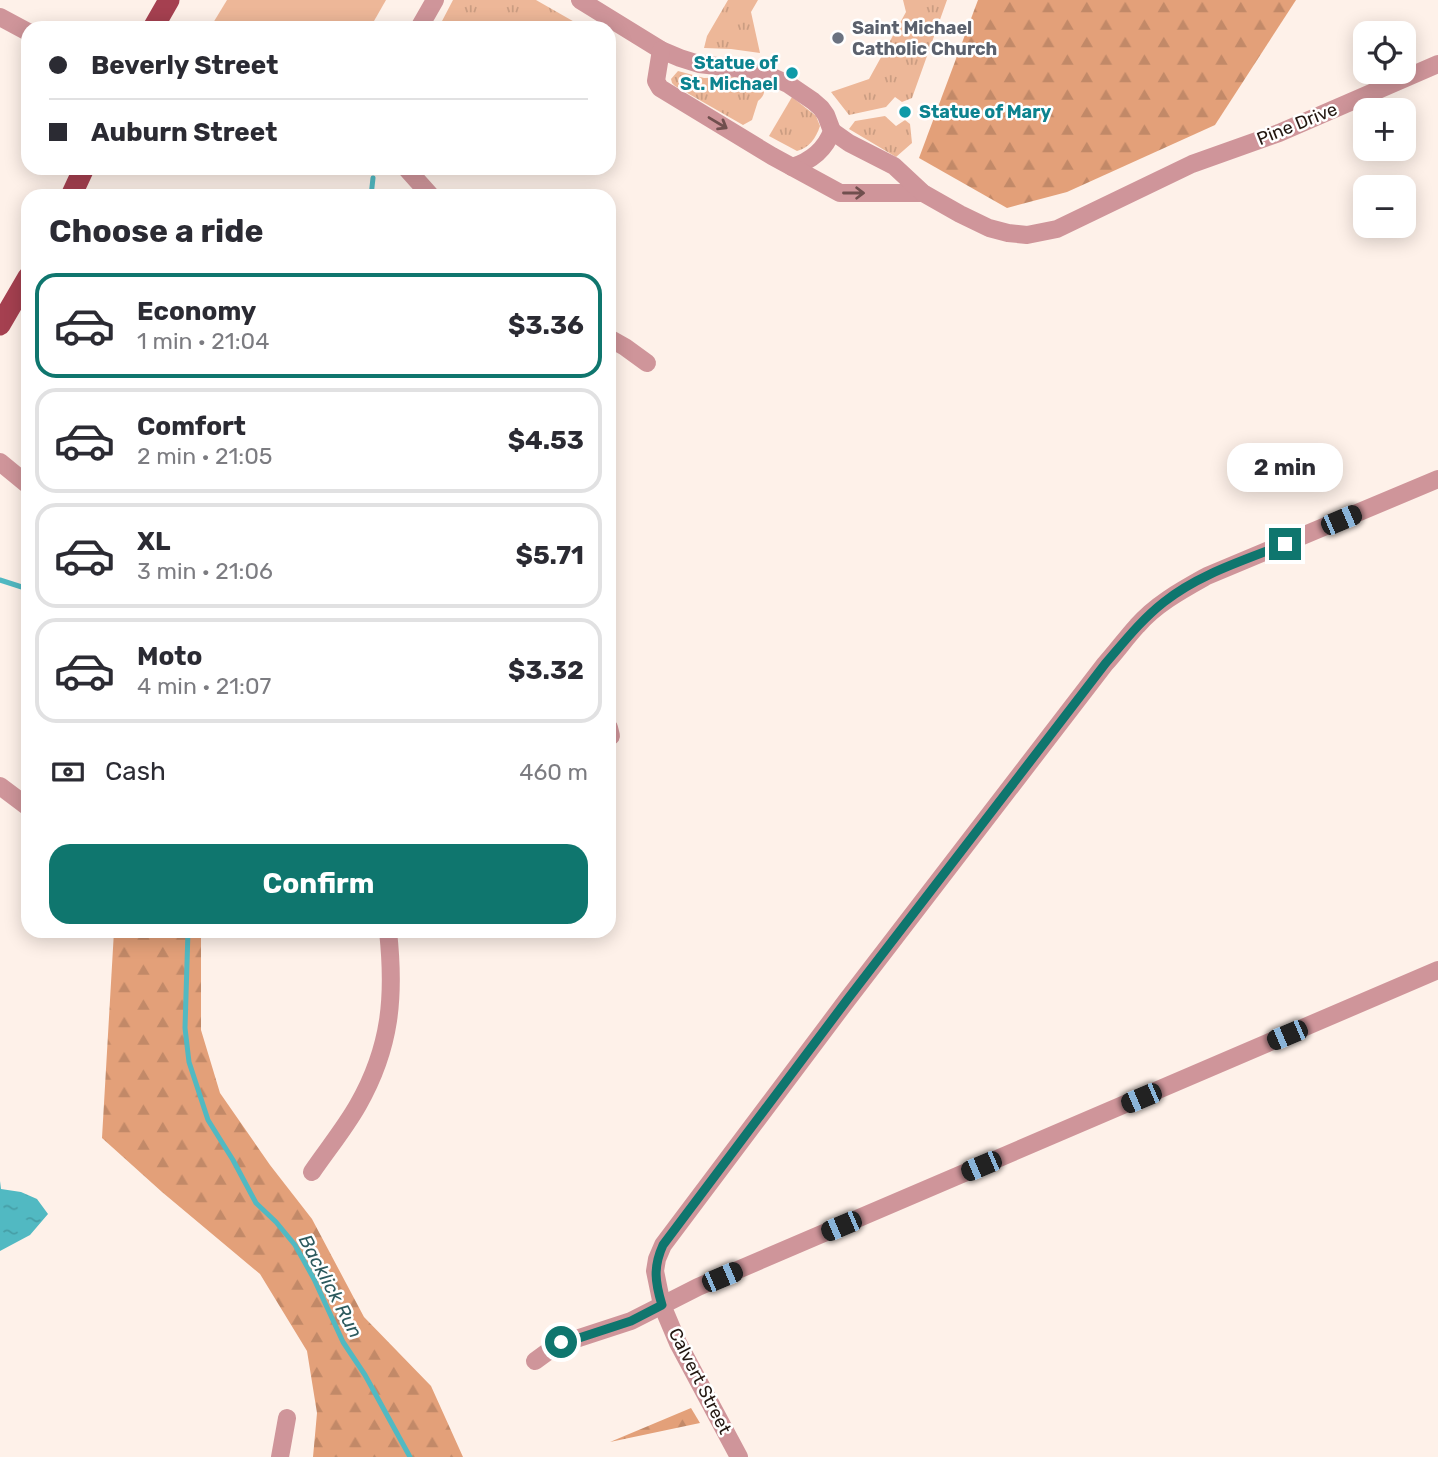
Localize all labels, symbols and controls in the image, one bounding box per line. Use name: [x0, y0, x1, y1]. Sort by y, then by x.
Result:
place label: Saint Michael Catholic Church: [852, 17, 997, 60]
map controls: [1353, 21, 1416, 238]
button: locate: [1353, 21, 1416, 84]
marker: Saint Michael Catholic Church: [830, 30, 846, 46]
text: Beverly Street: [91, 50, 278, 81]
place label: Statue of St. Michael: [680, 52, 778, 95]
marker: Statue of St. Michael: [784, 65, 800, 81]
street label: Pine Drive: [1254, 98, 1340, 150]
button: +: [1353, 98, 1416, 161]
place label: Statue of Mary: [919, 101, 1051, 123]
marker: Statue of Mary: [897, 104, 913, 120]
one-way arrow: [708, 116, 728, 130]
text: Auburn Street: [91, 117, 277, 148]
button: −: [1353, 175, 1416, 238]
one-way arrow: [842, 186, 865, 200]
text: Choose a ride: [49, 212, 263, 250]
icon: car: [53, 294, 116, 357]
text: Economy: [137, 296, 256, 327]
text: $3.36: [508, 310, 584, 341]
text: 1 min · 21:04: [137, 327, 269, 355]
icon: car: [53, 409, 116, 472]
text: Comfort: [137, 411, 246, 442]
text: $4.53: [508, 425, 584, 456]
text: 2 min · 21:05: [137, 442, 272, 470]
callout: 2 min: [1227, 442, 1343, 491]
text: 2 min: [1254, 453, 1316, 481]
car: [1318, 502, 1365, 538]
icon: car: [53, 524, 116, 587]
text: XL: [137, 526, 170, 557]
route end: [1269, 528, 1301, 560]
text: $5.71: [516, 540, 584, 571]
text: 3 min · 21:06: [137, 557, 273, 585]
icon: car: [53, 639, 116, 702]
text: Moto: [137, 641, 202, 672]
text: $3.32: [508, 655, 584, 686]
text: 4 min · 21:07: [137, 672, 271, 700]
icon: cash: [49, 753, 87, 791]
text: Cash: [105, 756, 166, 787]
text: 460 m: [519, 758, 588, 786]
button: Confirm: [49, 844, 588, 924]
car: [1264, 1017, 1311, 1053]
car: [1118, 1080, 1165, 1116]
car: [958, 1148, 1005, 1184]
car: [818, 1208, 865, 1244]
water label: Backlick Run: [294, 1231, 367, 1342]
car: [699, 1259, 746, 1295]
street label: Calvert Street: [664, 1324, 736, 1438]
route start: [545, 1326, 577, 1358]

